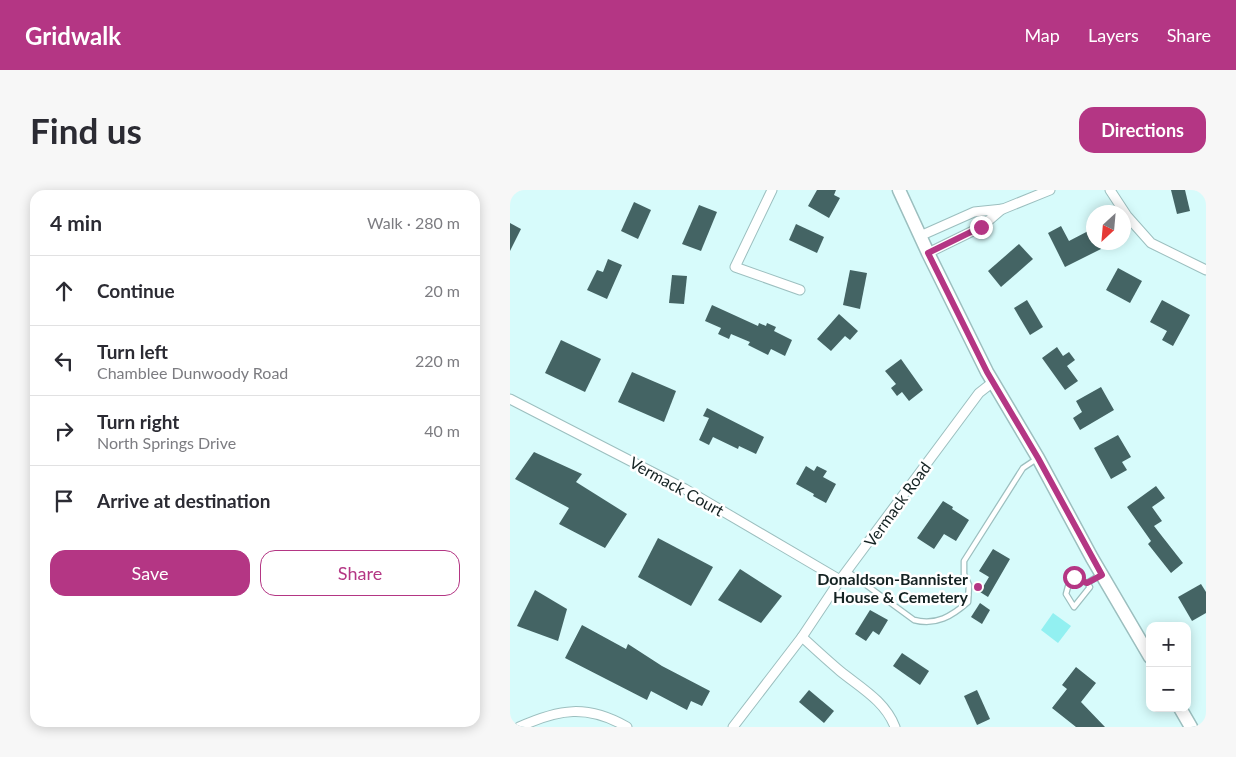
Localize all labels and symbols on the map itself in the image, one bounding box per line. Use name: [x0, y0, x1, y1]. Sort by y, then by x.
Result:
north arrow: [1086, 205, 1131, 250]
route end: [970, 216, 993, 239]
street label: Vermack Court: [626, 452, 728, 520]
street label: Vermack Road: [860, 458, 934, 550]
route start: [1063, 566, 1086, 589]
place label: Donaldson-Bannister House & Cemetery: [817, 569, 969, 606]
marker: Donaldson-Bannister House & Cemetery: [972, 581, 984, 593]

